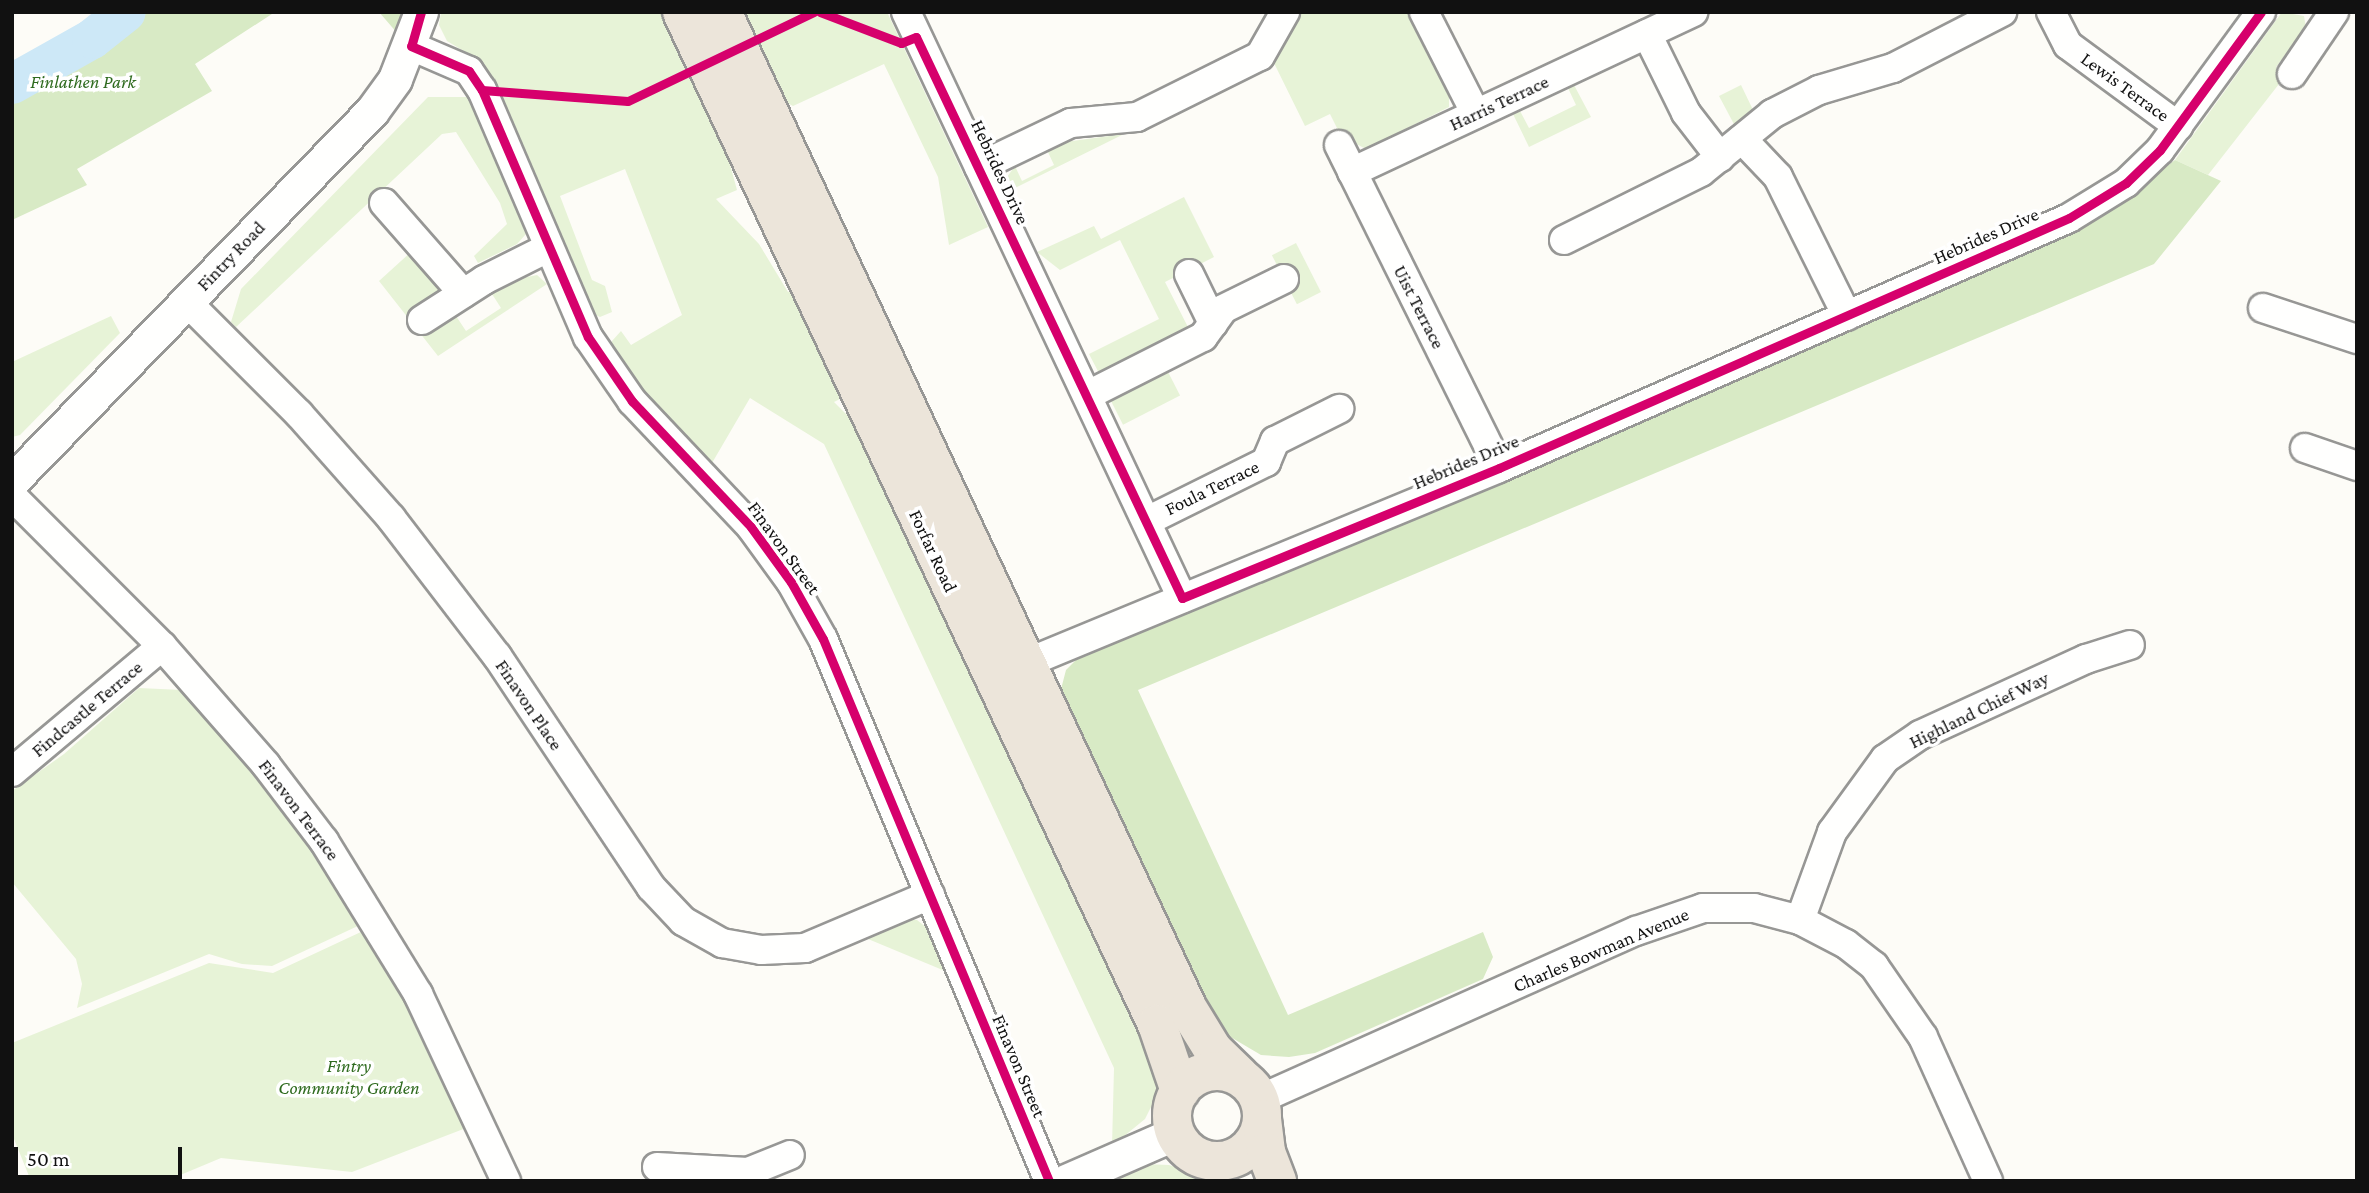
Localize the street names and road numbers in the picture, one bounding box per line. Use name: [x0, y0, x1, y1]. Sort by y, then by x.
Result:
street label: Lewis Terrace: [2076, 47, 2174, 127]
street label: Harris Terrace: [1446, 70, 1552, 136]
street label: Hebrides Drive: [966, 116, 1034, 228]
street label: Hebrides Drive: [1930, 203, 2042, 269]
street label: Fintry Road: [192, 216, 270, 296]
street label: Uist Terrace: [1388, 261, 1450, 353]
street label: Hebrides Drive: [1410, 429, 1522, 495]
street label: Foula Terrace: [1161, 455, 1263, 521]
street label: Finavon Street: [743, 497, 825, 599]
street label: Forfar Road: [904, 506, 962, 596]
street label: Finavon Place: [490, 655, 568, 755]
street label: Findcastle Terrace: [27, 656, 147, 762]
street label: Highland Chief Way: [1906, 666, 2052, 754]
street label: Finavon Terrace: [254, 755, 344, 865]
street label: Charles Bowman Avenue: [1510, 903, 1692, 997]
street label: Finavon Street: [987, 1011, 1051, 1121]

